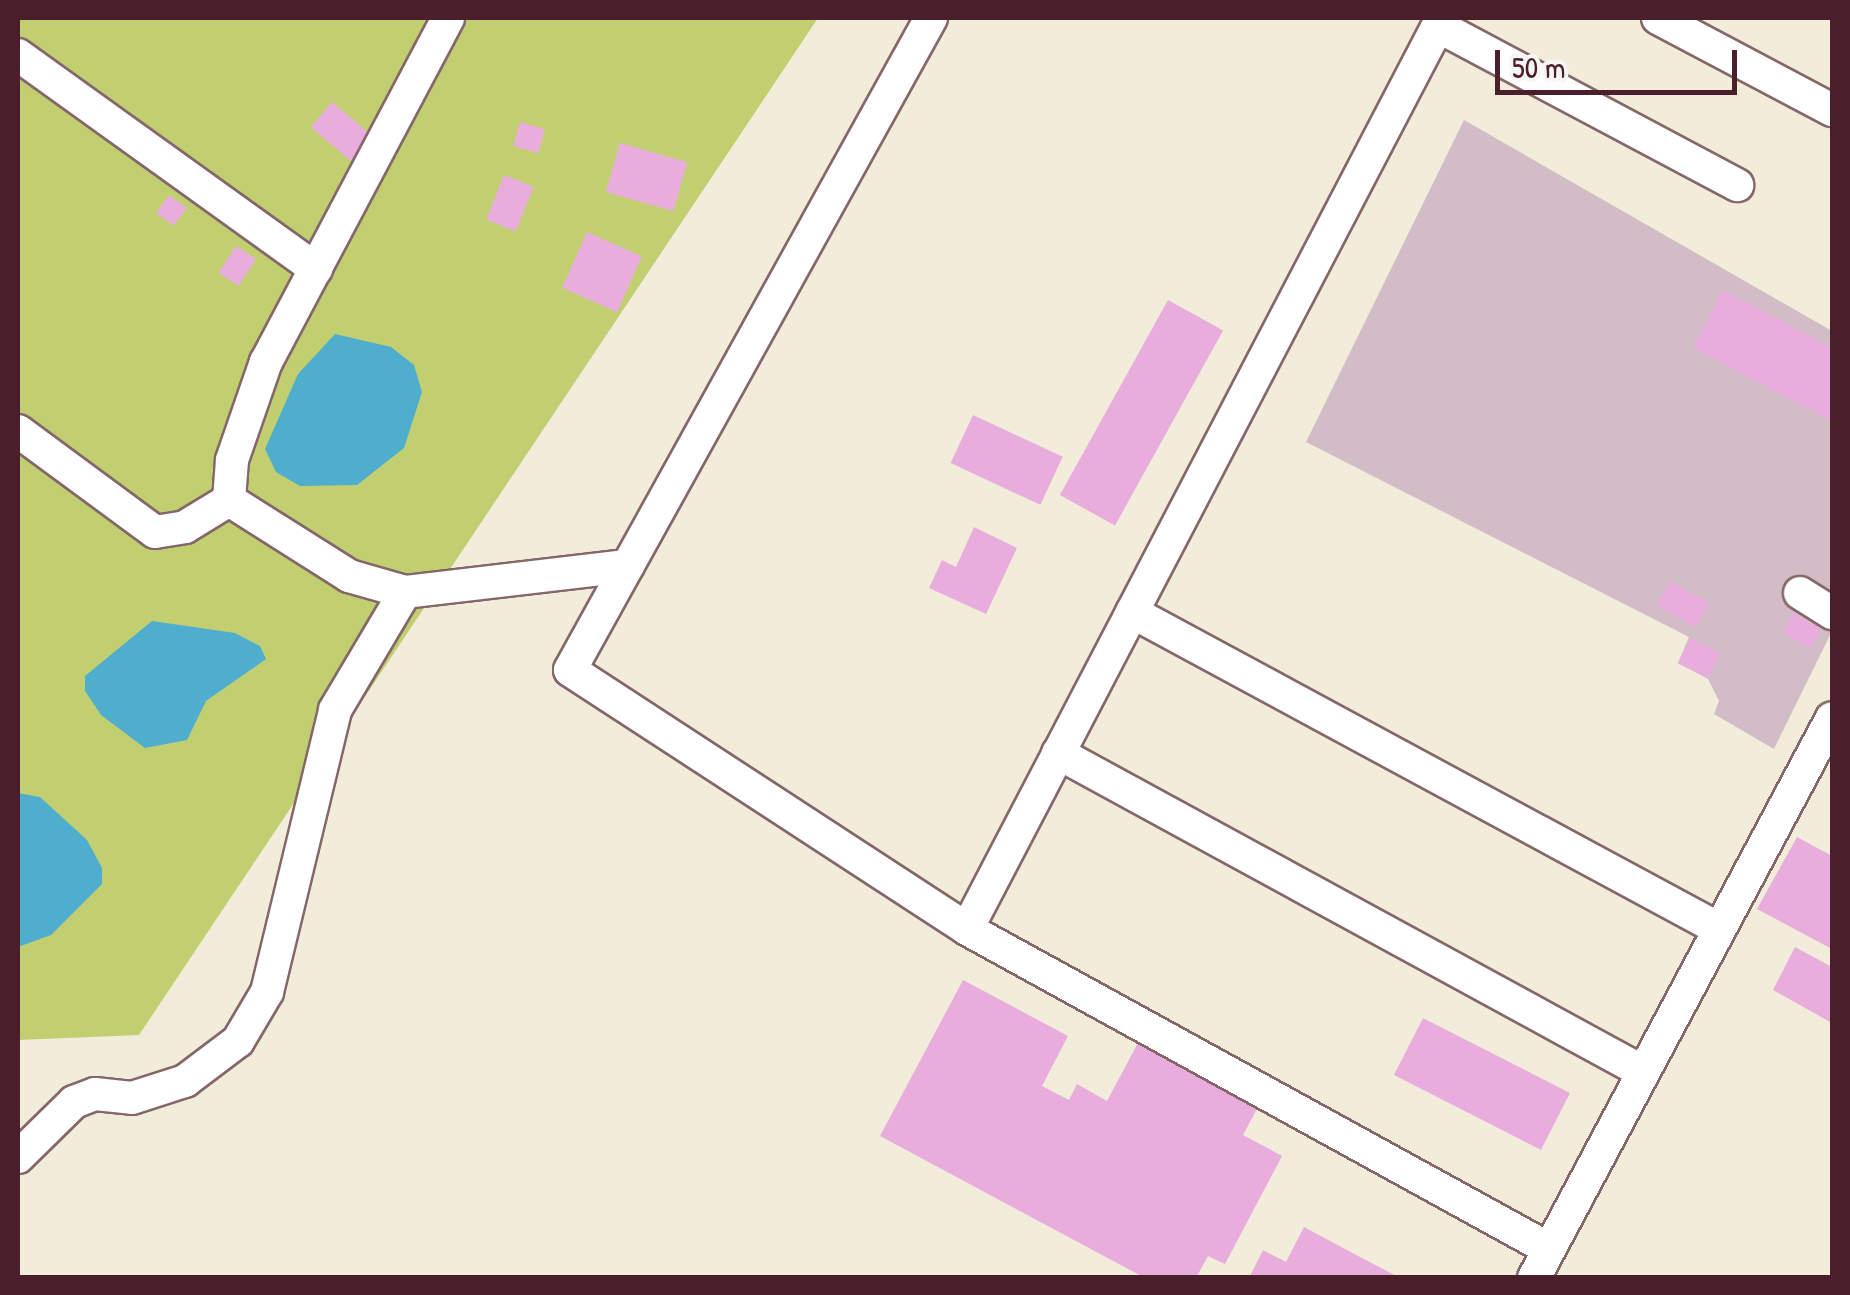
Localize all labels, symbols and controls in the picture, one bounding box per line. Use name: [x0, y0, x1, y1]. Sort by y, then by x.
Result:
scale bar: [1500, 30, 1742, 92]
text: 50 m: [1512, 47, 1565, 87]

